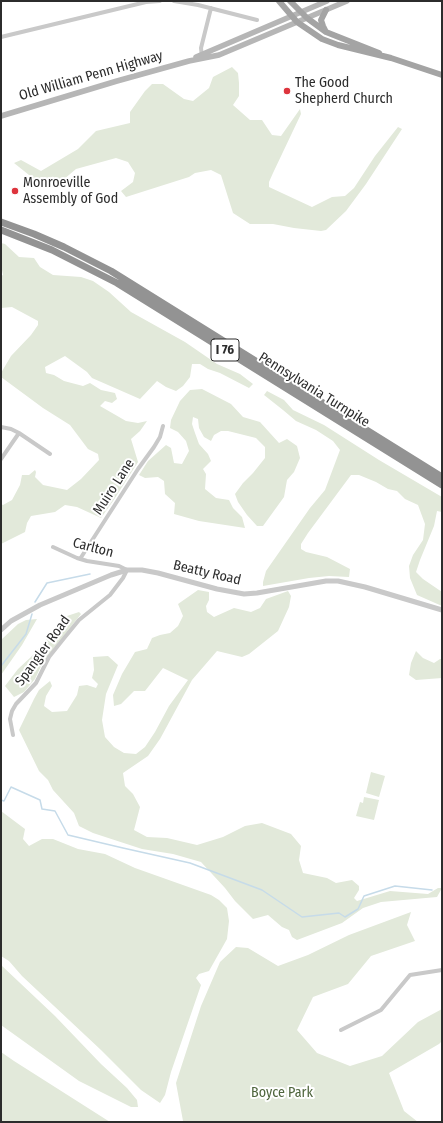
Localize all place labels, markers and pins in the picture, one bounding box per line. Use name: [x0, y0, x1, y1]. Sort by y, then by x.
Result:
place label: The Good Shepherd Church: [295, 75, 393, 108]
marker: The Good Shepherd Church: [282, 86, 292, 96]
place label: Monroeville Assembly of God: [23, 175, 118, 208]
marker: Monroeville Assembly of God: [10, 186, 20, 196]

